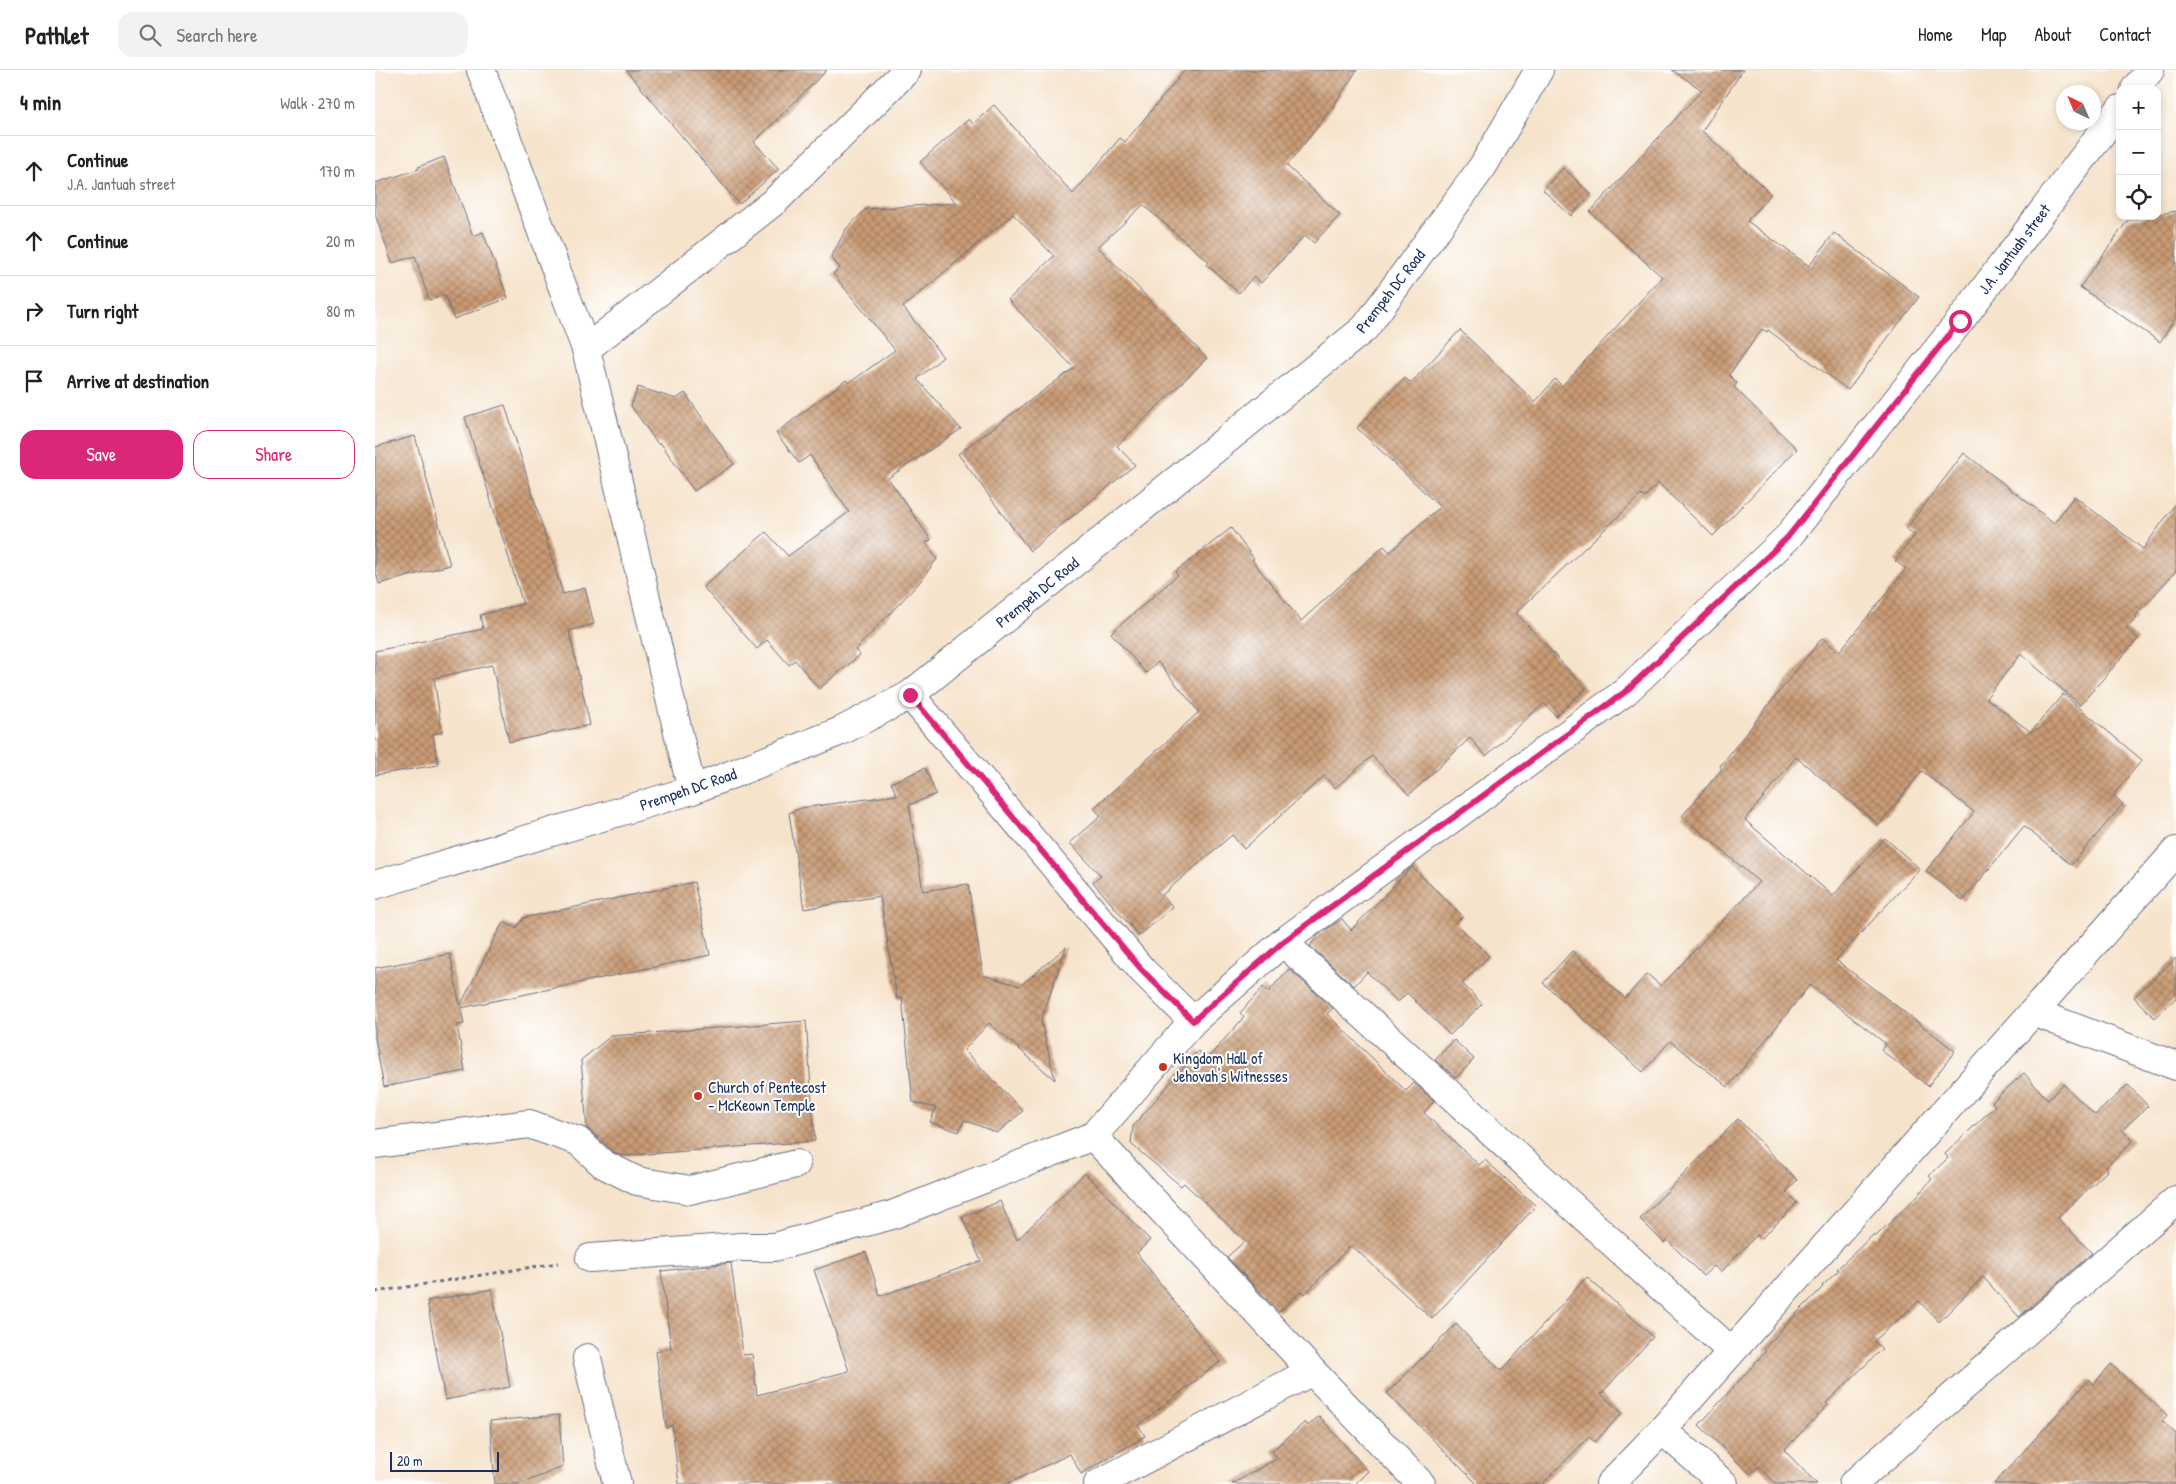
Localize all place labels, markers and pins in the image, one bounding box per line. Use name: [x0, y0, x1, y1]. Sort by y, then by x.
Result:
place label: Kingdom Hall of Jehovah's Witnesses: [1173, 1047, 1288, 1087]
marker: Kingdom Hall of Jehovah's Witnesses: [1157, 1061, 1169, 1073]
place label: Church of Pentecost - McKeown Temple: [708, 1076, 827, 1116]
marker: Church of Pentecost - McKeown Temple: [692, 1090, 704, 1102]

